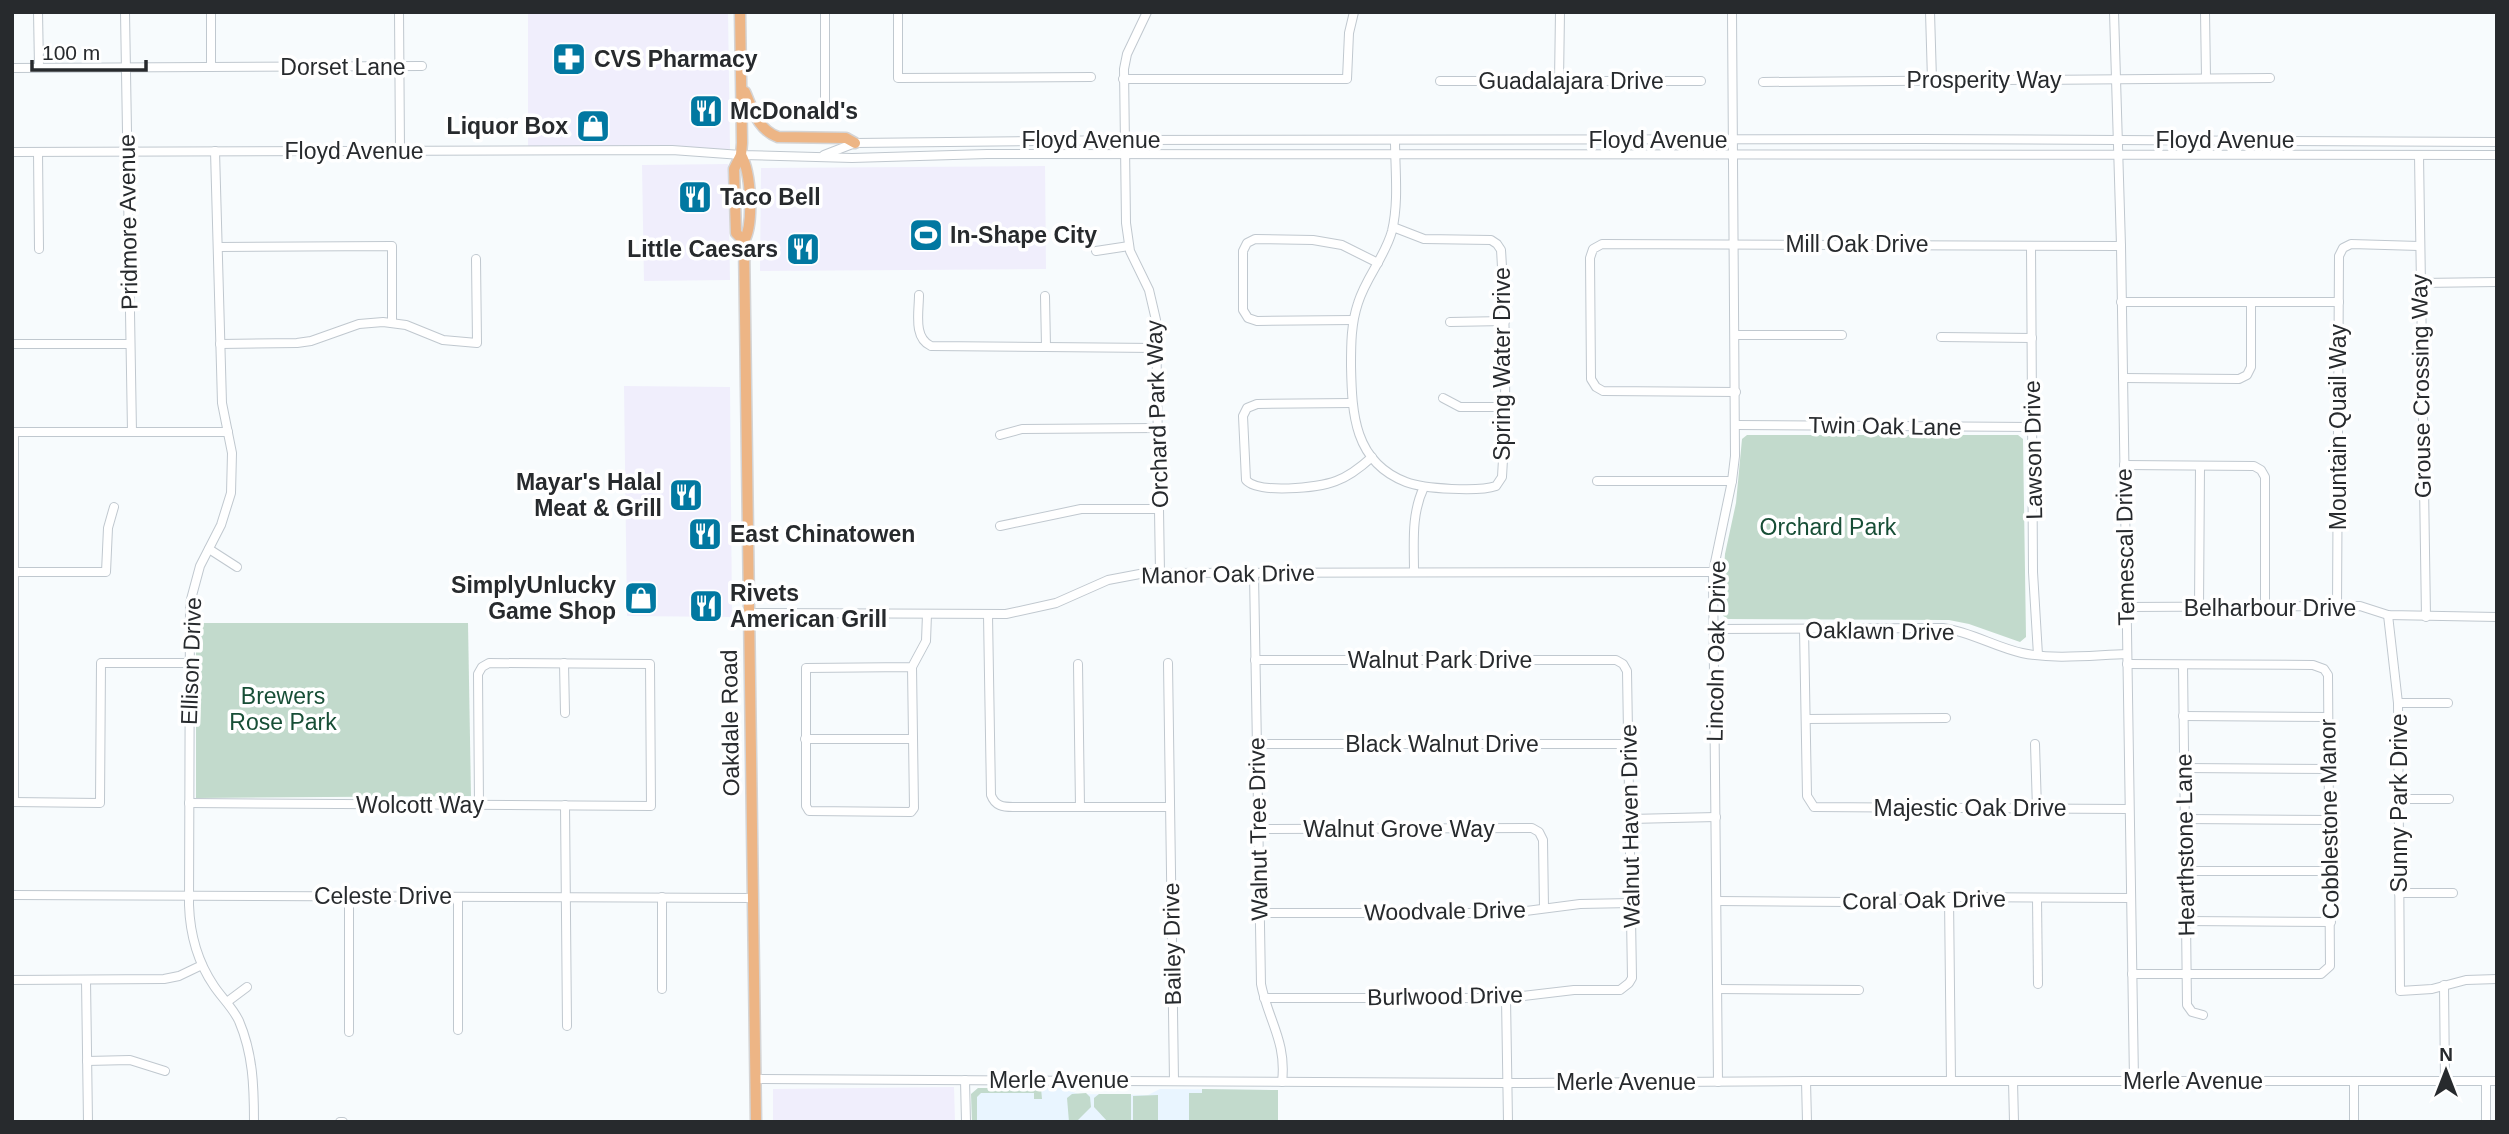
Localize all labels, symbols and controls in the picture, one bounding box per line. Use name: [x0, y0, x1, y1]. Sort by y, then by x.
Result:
scale bar: [32, 28, 145, 72]
pharmacy icon: CVS Pharmacy: [550, 40, 588, 78]
text: 100 m: [42, 41, 100, 64]
place label: CVS Pharmacy: [594, 46, 758, 72]
street label: Dorset Lane: [280, 54, 406, 80]
street label: Prosperity Way: [1906, 67, 2062, 93]
street label: Guadalajara Drive: [1478, 68, 1664, 94]
restaurant icon: McDonald's: [687, 92, 725, 130]
place label: McDonald's: [730, 98, 858, 124]
shop icon: Liquor Box: [574, 107, 612, 145]
place label: Liquor Box: [447, 113, 568, 139]
street label: Floyd Avenue: [1022, 127, 1160, 153]
street label: Floyd Avenue: [1589, 127, 1727, 153]
street label: Floyd Avenue: [2156, 127, 2294, 153]
street label: Pridmore Avenue: [113, 134, 143, 310]
street label: Floyd Avenue: [285, 138, 423, 164]
restaurant icon: Taco Bell: [676, 178, 714, 216]
place label: Taco Bell: [720, 184, 821, 210]
sports icon: In-Shape City: [907, 216, 945, 254]
place label: In-Shape City: [950, 222, 1097, 248]
restaurant icon: Little Caesars: [784, 230, 822, 268]
street label: Mill Oak Drive: [1785, 231, 1929, 257]
place label: Little Caesars: [627, 236, 778, 262]
street label: Spring Water Drive: [1489, 267, 1515, 461]
street label: Grouse Crossing Way: [2406, 273, 2436, 498]
street label: Orchard Park Way: [1141, 319, 1173, 509]
street label: Mountain Quail Way: [2325, 323, 2351, 530]
street label: Lawson Drive: [2019, 380, 2047, 520]
street label: Twin Oak Lane: [1808, 412, 1962, 440]
street label: Temescal Drive: [2111, 468, 2139, 626]
place label: Mayar's Halal Meat & Grill: [516, 469, 662, 521]
restaurant icon: Mayar's Halal Meat & Grill: [667, 476, 705, 514]
park label: Orchard Park: [1760, 514, 1897, 540]
restaurant icon: East Chinatowen: [686, 515, 724, 553]
place label: East Chinatowen: [730, 521, 915, 547]
street label: Manor Oak Drive: [1141, 559, 1315, 589]
street label: Lincoln Oak Drive: [1701, 560, 1731, 742]
place label: SimplyUnlucky Game Shop: [451, 572, 616, 624]
shop icon: SimplyUnlucky Game Shop: [622, 579, 660, 617]
place label: Rivets American Grill: [730, 580, 887, 632]
restaurant icon: Rivets American Grill: [687, 587, 725, 625]
street label: Belharbour Drive: [2184, 595, 2356, 621]
street label: Ellison Drive: [176, 597, 206, 725]
street label: Oaklawn Drive: [1805, 617, 1955, 645]
street label: Walnut Park Drive: [1348, 647, 1532, 673]
street label: Oakdale Road: [716, 649, 744, 797]
park label: Brewers Rose Park: [229, 683, 337, 735]
street label: Sunny Park Drive: [2386, 714, 2412, 892]
street label: Cobblestone Manor: [2314, 718, 2344, 920]
street label: Walnut Haven Drive: [1615, 724, 1645, 928]
street label: Black Walnut Drive: [1345, 731, 1539, 757]
street label: Walnut Tree Drive: [1243, 737, 1273, 921]
street label: Hearthstone Lane: [2170, 753, 2200, 937]
street label: Wolcott Way: [356, 792, 484, 818]
street label: Majestic Oak Drive: [1874, 795, 2066, 821]
street label: Walnut Grove Way: [1303, 816, 1495, 842]
street label: Bailey Drive: [1158, 882, 1186, 1006]
street label: Celeste Drive: [314, 883, 452, 909]
street label: Coral Oak Drive: [1842, 886, 2006, 914]
street label: Woodvale Drive: [1364, 897, 1526, 925]
street label: Burlwood Drive: [1367, 982, 1523, 1010]
north arrow: [2411, 1036, 2481, 1106]
text: N: [2439, 1044, 2453, 1065]
street label: Merle Avenue: [989, 1067, 1129, 1093]
street label: Merle Avenue: [2123, 1068, 2263, 1094]
street label: Merle Avenue: [1556, 1069, 1696, 1095]

